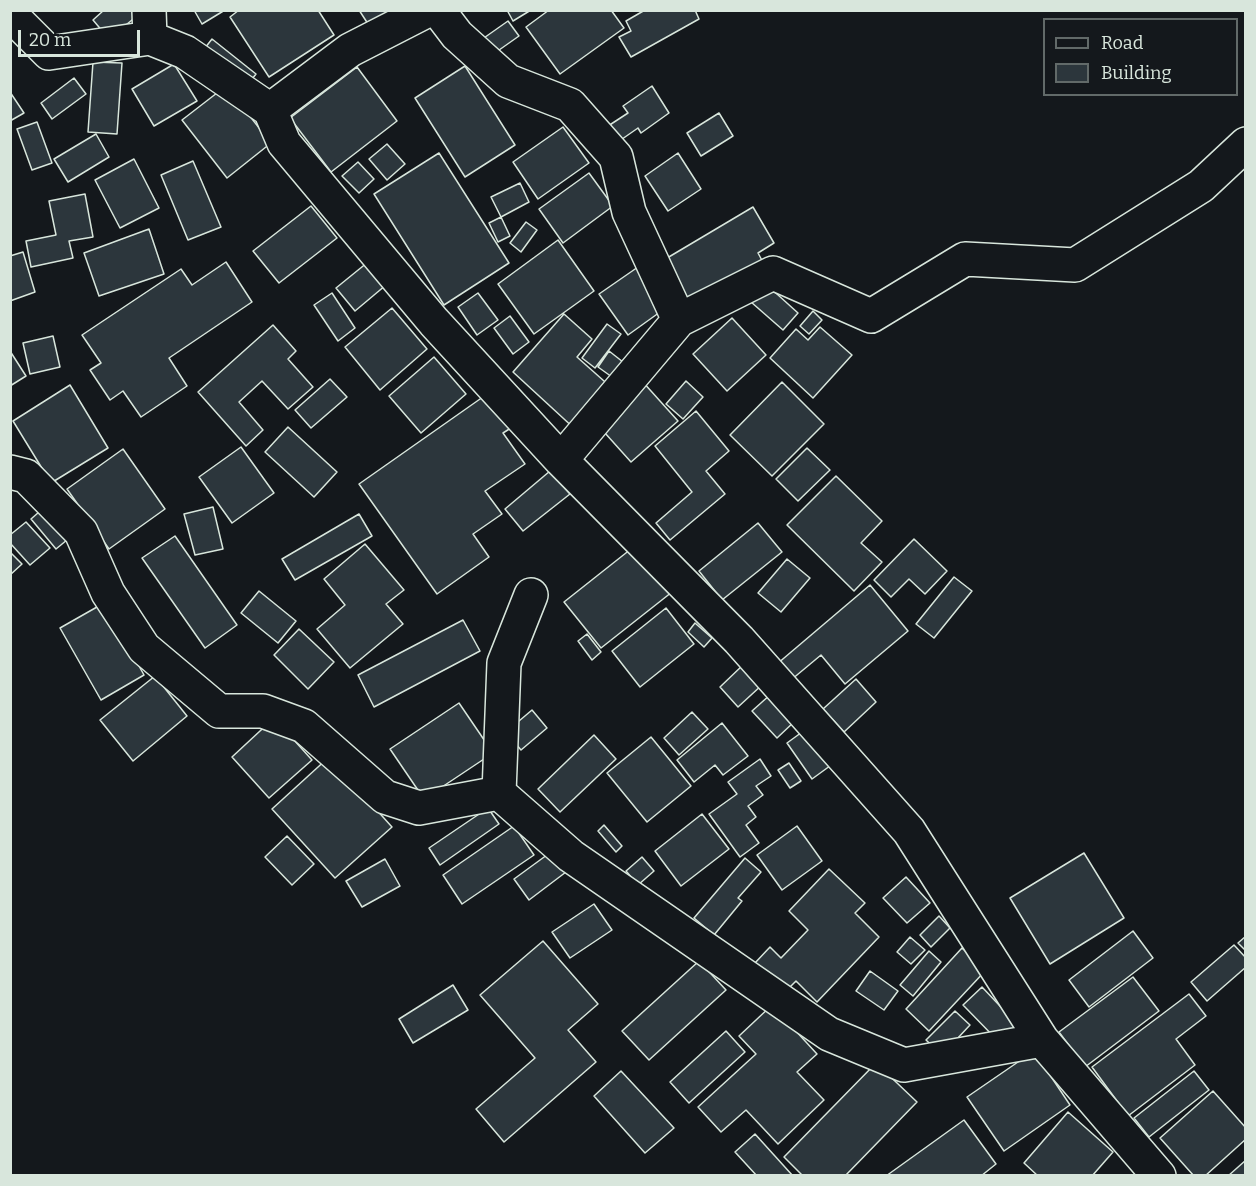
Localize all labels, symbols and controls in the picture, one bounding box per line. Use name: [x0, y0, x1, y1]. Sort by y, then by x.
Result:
scale bar: [21, 18, 142, 56]
legend: [1043, 18, 1238, 96]
text: 20 m: [29, 29, 71, 51]
text: Road: [1101, 32, 1143, 54]
text: Building: [1101, 62, 1172, 84]

